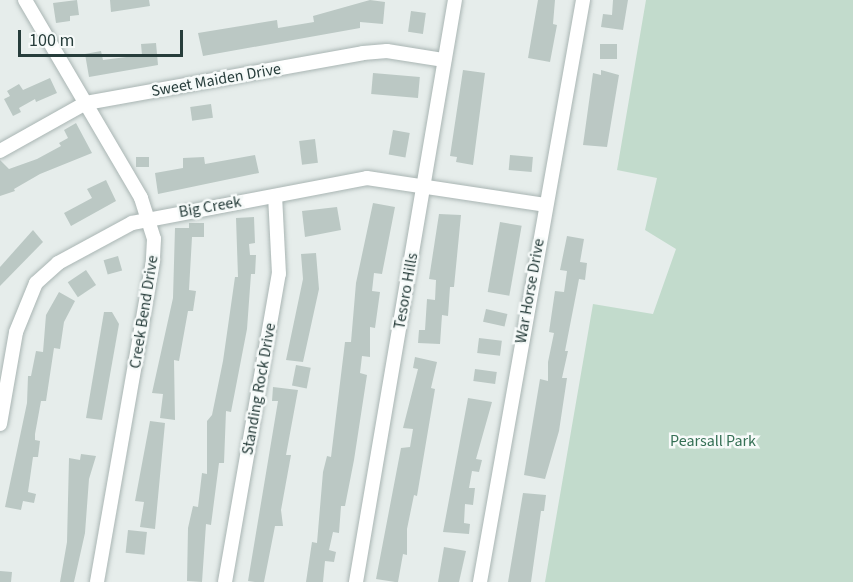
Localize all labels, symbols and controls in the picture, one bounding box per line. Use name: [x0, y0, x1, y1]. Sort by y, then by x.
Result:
scale bar: [21, 18, 186, 56]
text: 100 m: [29, 28, 74, 53]
street label: Sweet Maiden Drive: [150, 59, 282, 101]
street label: Big Creek: [177, 192, 243, 222]
street label: War Horse Drive: [511, 237, 549, 345]
street label: Tesoro Hills: [390, 251, 422, 331]
street label: Creek Bend Drive: [126, 254, 162, 370]
street label: Standing Rock Drive: [238, 322, 280, 456]
park label: Pearsall Park: [670, 431, 756, 451]

